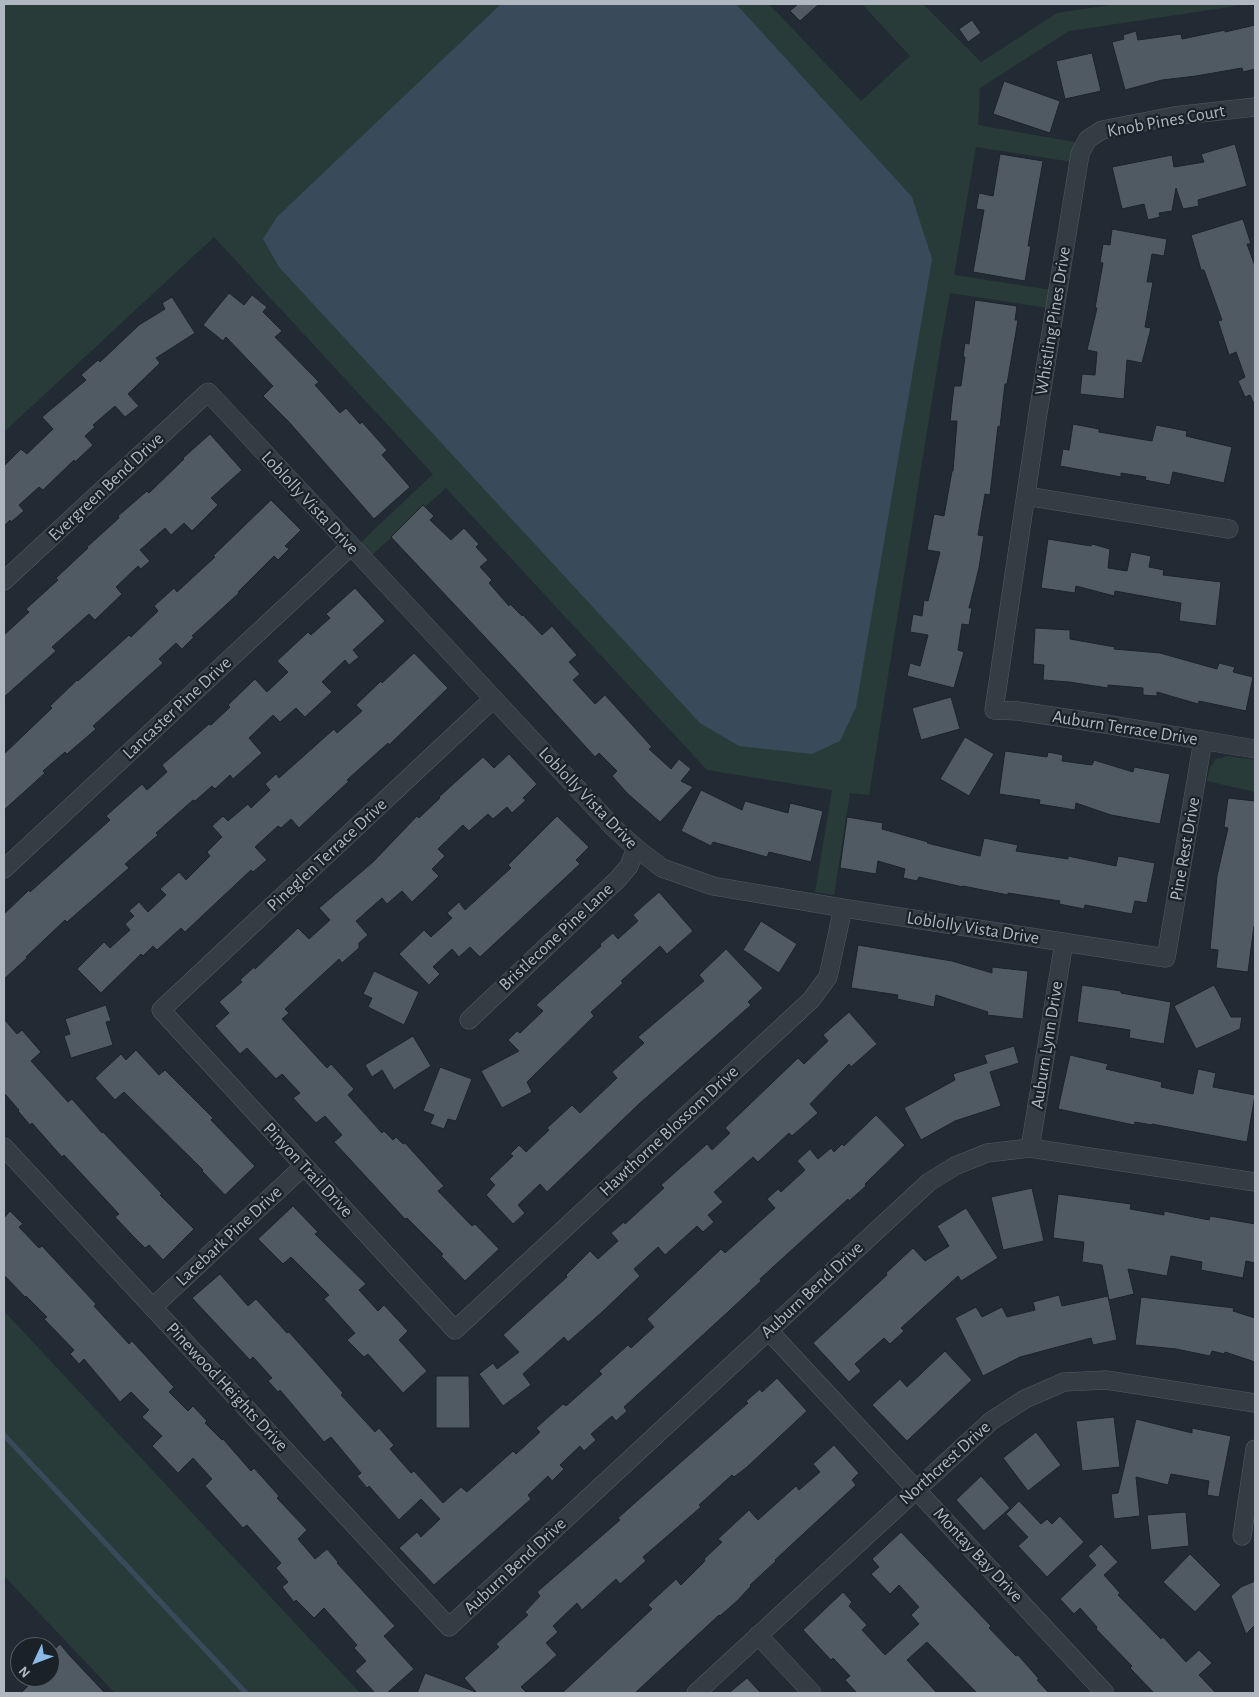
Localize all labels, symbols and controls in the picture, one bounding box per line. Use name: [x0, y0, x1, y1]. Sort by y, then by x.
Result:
street label: Knob Pines Court: [1105, 100, 1227, 142]
street label: Whistling Pines Drive: [1031, 245, 1075, 397]
street label: Evergreen Bend Drive: [44, 428, 168, 546]
street label: Loblolly Vista Drive: [256, 447, 364, 559]
street label: Lancaster Pine Drive: [118, 652, 236, 764]
street label: Auburn Terrace Drive: [1051, 706, 1199, 750]
street label: Loblolly Vista Drive: [534, 742, 642, 854]
street label: Pineglen Terrace Drive: [263, 794, 391, 916]
street label: Pine Rest Drive: [1165, 796, 1205, 902]
street label: Bristlecone Pine Lane: [494, 878, 618, 996]
street label: Loblolly Vista Drive: [905, 907, 1041, 949]
street label: Auburn Lynn Drive: [1026, 980, 1068, 1110]
street label: Hawthorne Blossom Drive: [595, 1061, 743, 1201]
street label: Pinyon Trail Drive: [259, 1118, 357, 1222]
street label: Lacebark Pine Drive: [171, 1181, 287, 1291]
street label: Auburn Bend Drive: [756, 1237, 868, 1343]
street label: Pinewood Heights Drive: [162, 1318, 292, 1456]
street label: Northcrest Drive: [895, 1416, 995, 1510]
street label: Montay Bay Drive: [928, 1503, 1028, 1607]
street label: Auburn Bend Drive: [459, 1513, 571, 1619]
north arrow: [10, 1637, 60, 1687]
text: N: [16, 1663, 33, 1680]

